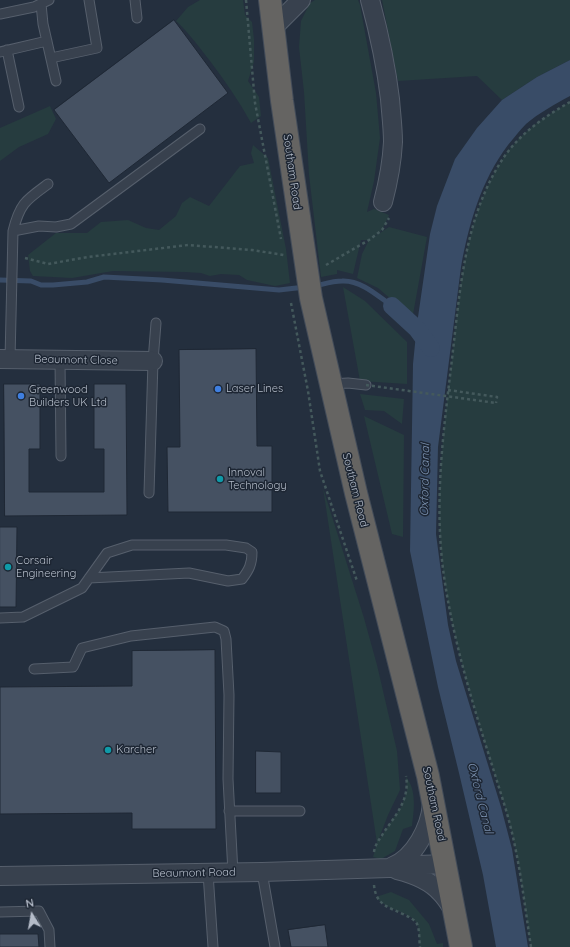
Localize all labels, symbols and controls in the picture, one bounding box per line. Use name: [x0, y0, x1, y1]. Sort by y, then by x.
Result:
street label: Southam Road: [280, 133, 304, 211]
street label: Beaumont Close: [34, 353, 118, 367]
place label: Laser Lines: [226, 382, 283, 396]
place label: Greenwood Builders UK Ltd: [29, 383, 107, 409]
marker: Laser Lines: [213, 384, 223, 394]
marker: Greenwood Builders UK Ltd: [16, 391, 26, 401]
water label: Oxford Canal: [417, 443, 433, 517]
street label: Southam Road: [339, 452, 371, 528]
place label: Innoval Technology: [228, 466, 287, 492]
marker: Innoval Technology: [215, 474, 225, 484]
place label: Corsair Engineering: [16, 554, 76, 580]
marker: Corsair Engineering: [3, 562, 13, 572]
place label: Karcher: [116, 743, 156, 757]
marker: Karcher: [103, 745, 113, 755]
water label: Oxford Canal: [464, 761, 496, 835]
street label: Southam Road: [420, 765, 448, 843]
street label: Beaumont Road: [152, 866, 236, 880]
north arrow: [12, 895, 52, 935]
text: N: [24, 896, 35, 911]

